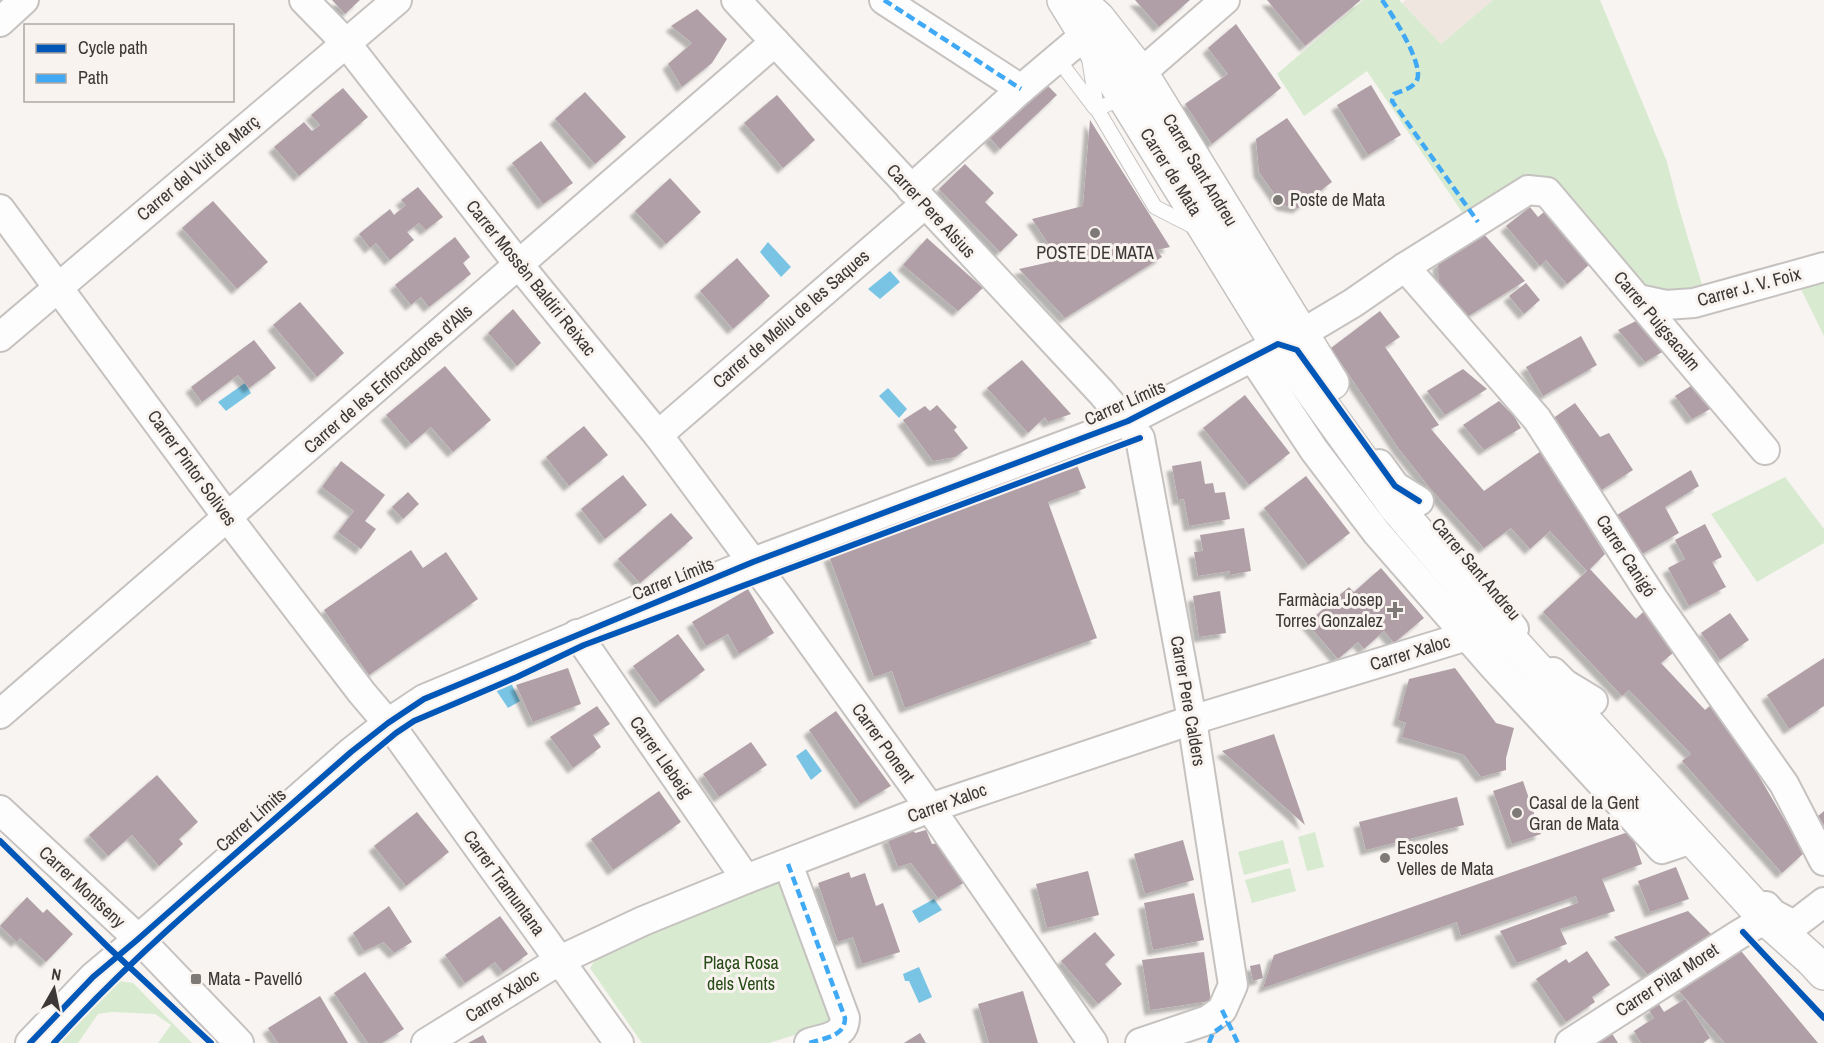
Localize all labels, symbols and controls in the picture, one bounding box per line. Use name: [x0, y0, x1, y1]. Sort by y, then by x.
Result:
legend: [24, 24, 234, 102]
text: Cycle path: [78, 35, 148, 60]
text: Path: [78, 65, 108, 90]
street label: Carrer del Vuit de Març: [131, 109, 264, 226]
street label: Carrer Sant Andreu: [1157, 109, 1244, 231]
street label: Carrer de Mata: [1135, 123, 1208, 220]
street label: Carrer Pere Alsius: [881, 158, 982, 263]
place label: Poste de Mata: [1290, 187, 1385, 212]
marker: Poste de Mata: [1271, 193, 1285, 207]
street label: Carrer Mossèn Baldiri Reixac: [461, 194, 602, 361]
marker: POSTE DE MATA: [1088, 226, 1102, 240]
place label: POSTE DE MATA: [1036, 240, 1154, 265]
street label: Carrer de Meliu de les Saques: [707, 244, 874, 394]
street label: Carrer J. V. Foix: [1694, 261, 1804, 312]
street label: Carrer Puigsacalm: [1608, 266, 1707, 376]
street label: Carrer de les Enforcadores d'Alls: [298, 298, 477, 459]
street label: Carrer Límits: [1080, 374, 1169, 431]
street label: Carrer Pintor Solives: [142, 405, 243, 531]
street label: Carrer Canigó: [1590, 510, 1662, 602]
street label: Carrer Sant Andreu: [1426, 512, 1527, 625]
street label: Carrer Límits: [628, 551, 717, 606]
place label: Farmàcia Josep Torres Gonzalez: [1276, 587, 1383, 633]
marker: Farmàcia Josep Torres Gonzalez: [1388, 603, 1402, 617]
street label: Carrer Xaloc: [1367, 628, 1453, 677]
street label: Carrer Pere Calders: [1165, 634, 1212, 768]
street label: Carrer Ponent: [846, 698, 921, 788]
street label: Carrer Llebeig: [624, 711, 699, 803]
street label: Carrer Xaloc: [904, 777, 990, 828]
street label: Carrer Límits: [210, 782, 291, 857]
place label: Casal de la Gent Gran de Mata: [1529, 790, 1639, 836]
marker: Casal de la Gent Gran de Mata: [1510, 806, 1524, 820]
street label: Carrer Tramuntana: [458, 825, 551, 941]
place label: Escoles Velles de Mata: [1397, 835, 1494, 881]
street label: Carrer Montseny: [34, 840, 132, 934]
marker: Escoles Velles de Mata: [1378, 851, 1392, 865]
street label: Carrer Pilar Moret: [1610, 937, 1723, 1022]
park label: Plaça Rosa dels Vents: [703, 950, 779, 996]
north arrow: [24, 959, 84, 1019]
text: N: [50, 963, 63, 986]
street label: Carrer Xaloc: [460, 963, 543, 1028]
place label: Mata - Pavelló: [208, 966, 302, 991]
marker: Mata - Pavelló: [189, 972, 203, 986]

